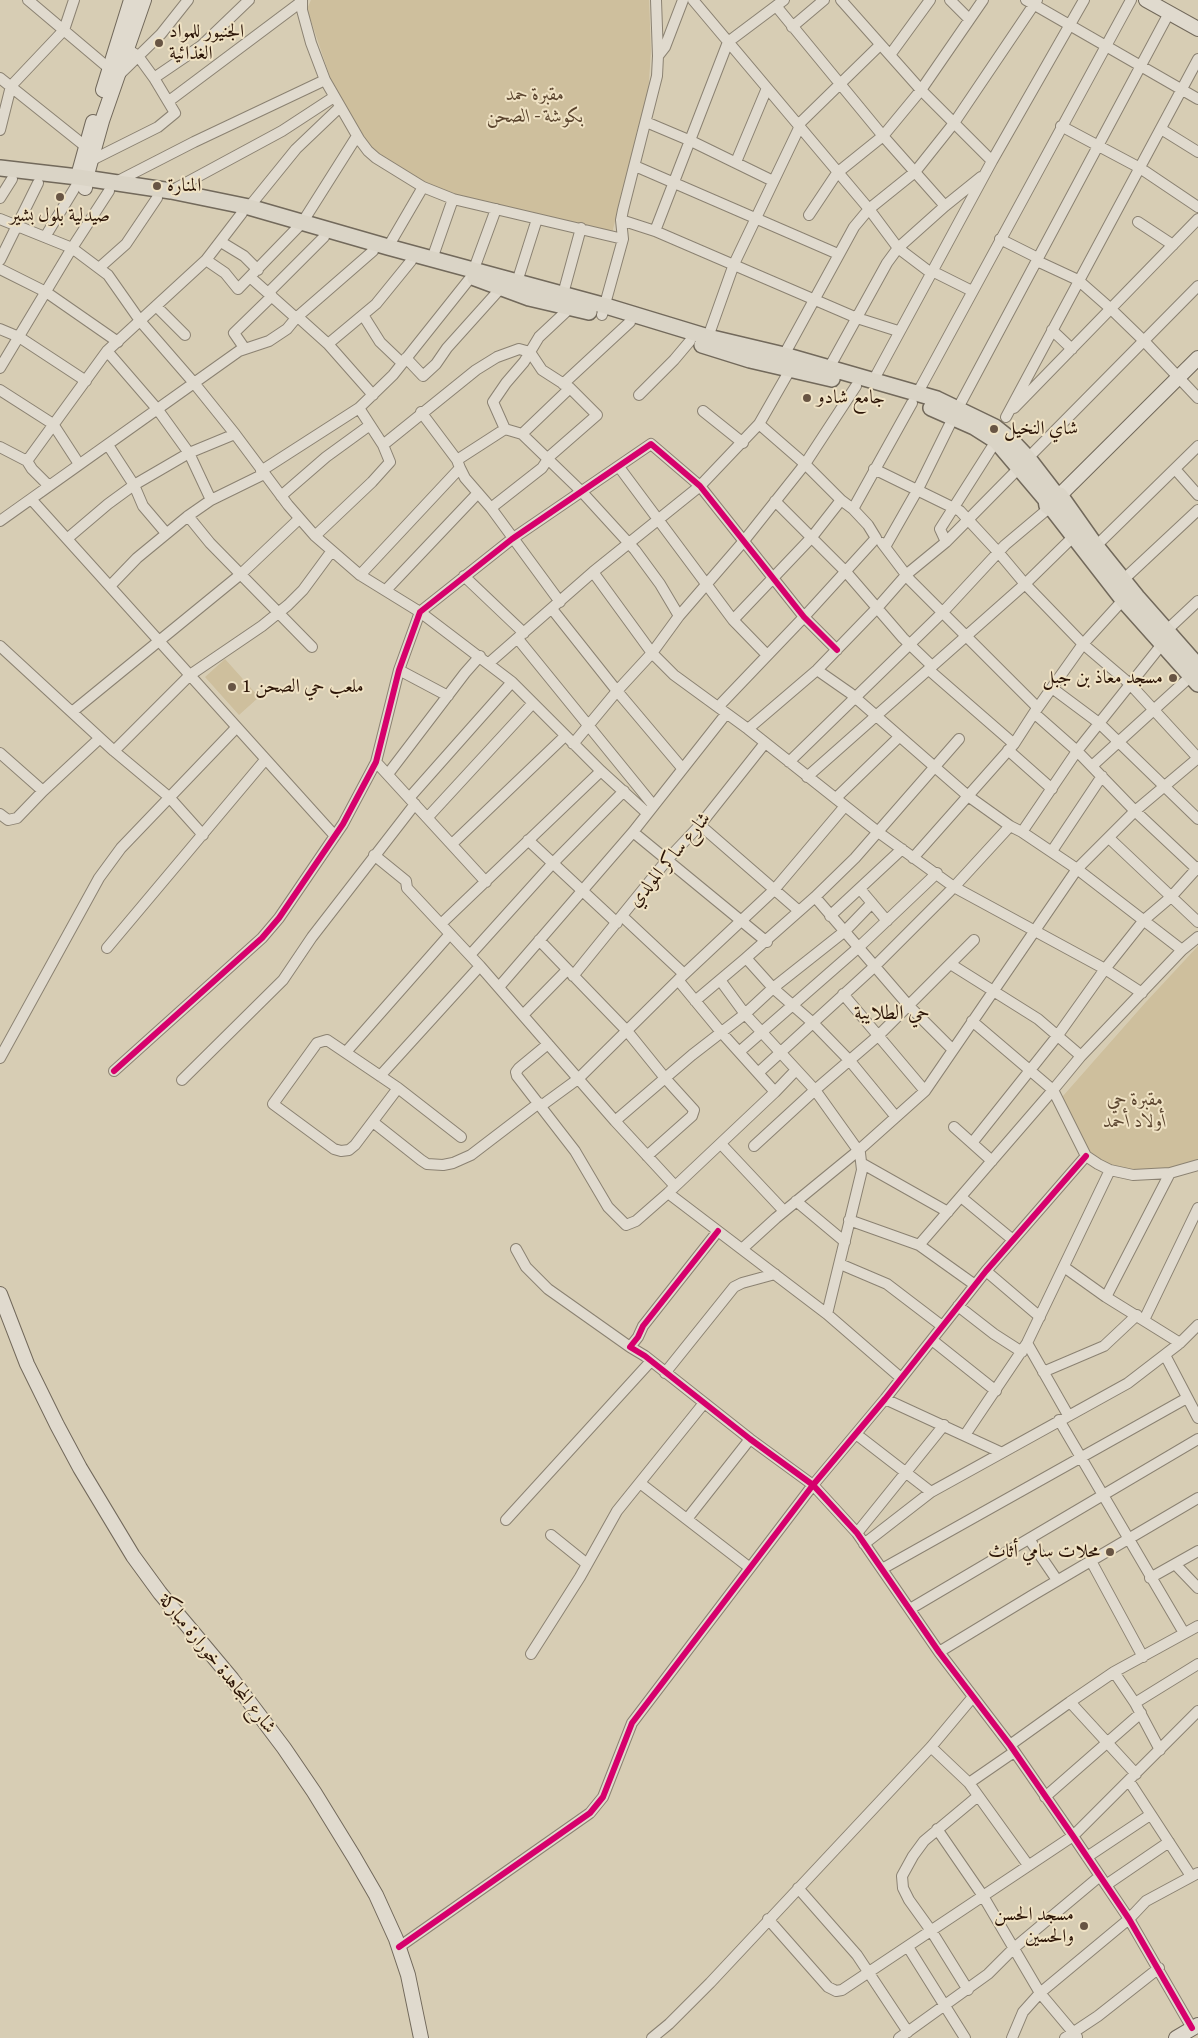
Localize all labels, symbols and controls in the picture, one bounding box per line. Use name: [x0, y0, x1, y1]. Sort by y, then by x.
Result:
place label: الجنيور للمواد الغذائية: [169, 21, 244, 65]
marker: الجنيور للمواد الغذائية: [153, 37, 165, 49]
park label: مقبرة حمد بكوشة - الصحن: [486, 84, 584, 128]
place label: المنارة: [167, 175, 201, 197]
marker: المنارة: [151, 180, 163, 192]
marker: صيدلية بلول بشير: [54, 191, 66, 203]
place label: صيدلية بلول بشير: [10, 205, 110, 227]
place label: جامع شادو: [817, 387, 885, 409]
marker: جامع شادو: [801, 392, 813, 404]
place label: شاي النخيل: [1004, 418, 1078, 440]
marker: شاي النخيل: [988, 423, 1000, 435]
place label: مسجد معاذ بن جبل: [1042, 667, 1163, 689]
marker: مسجد معاذ بن جبل: [1167, 672, 1179, 684]
place label: ملعب حي الصحن 1: [242, 676, 364, 698]
marker: ملعب حي الصحن 1: [226, 681, 238, 693]
street label: شارع ساكر المولدي: [624, 808, 716, 912]
district label: حي الطلايبة: [854, 1002, 930, 1026]
park label: مقبرة حي أولاد أحمد: [1103, 1089, 1167, 1133]
place label: محلات سامي أثاث: [988, 1541, 1100, 1563]
marker: محلات سامي أثاث: [1104, 1546, 1116, 1558]
street label: شارع المجاهدة خورارة مباركة: [154, 1589, 280, 1739]
place label: مسجد الحسن والحسين: [994, 1904, 1074, 1948]
marker: مسجد الحسن والحسين: [1078, 1920, 1090, 1932]

